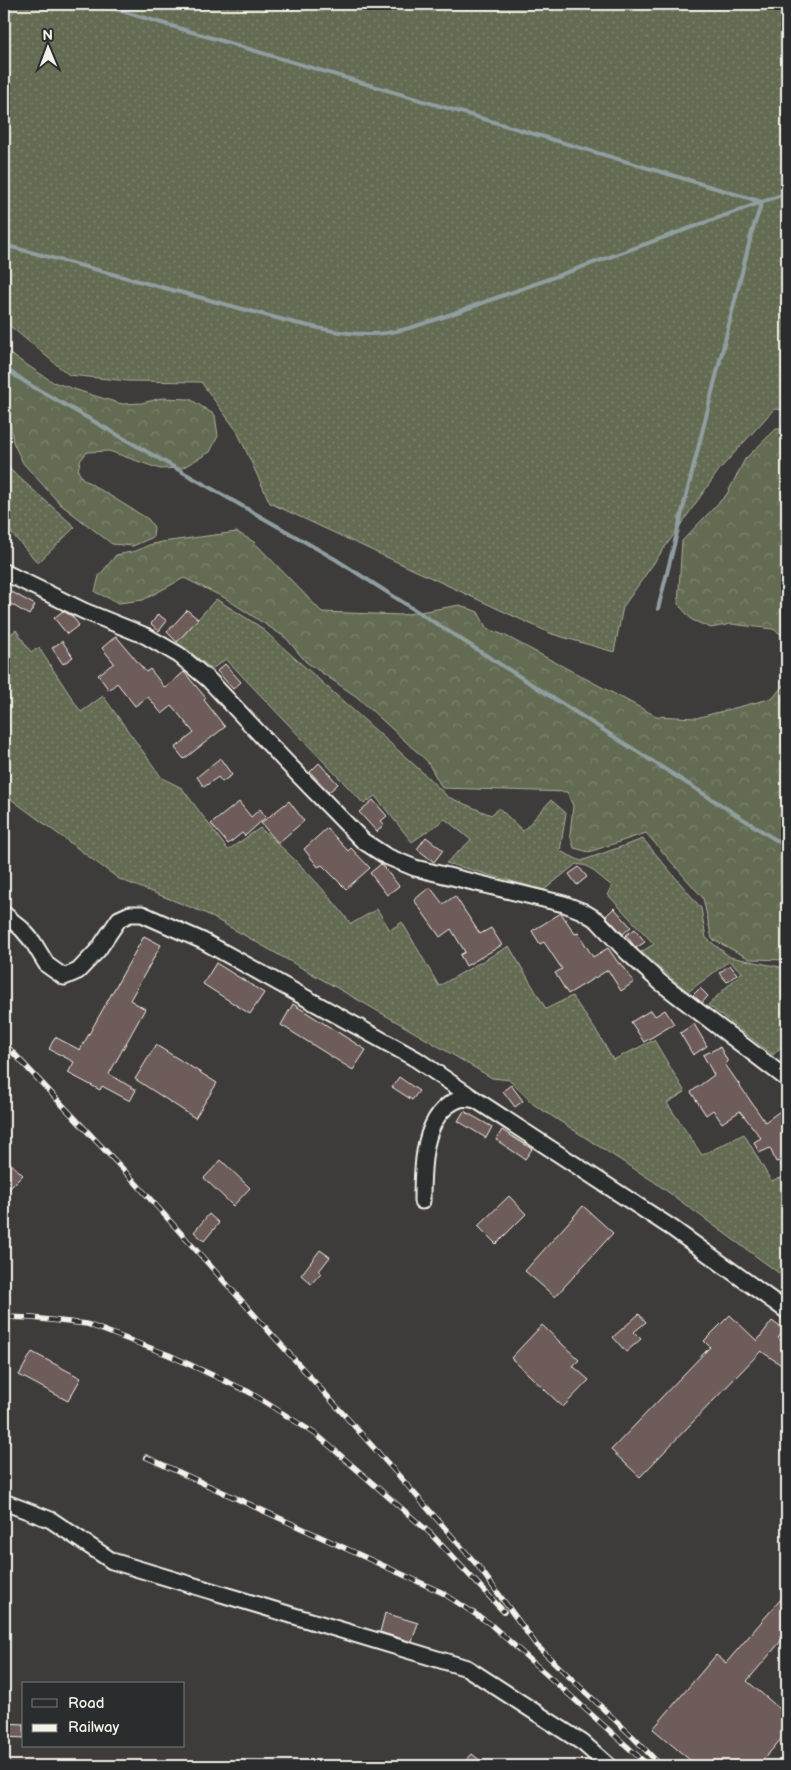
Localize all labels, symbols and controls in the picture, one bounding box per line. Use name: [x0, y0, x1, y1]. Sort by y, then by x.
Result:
north arrow: [22, 22, 72, 72]
text: N: [42, 27, 53, 44]
legend: [22, 1682, 185, 1748]
text: Road: [68, 1694, 104, 1713]
text: Railway: [68, 1718, 119, 1737]

